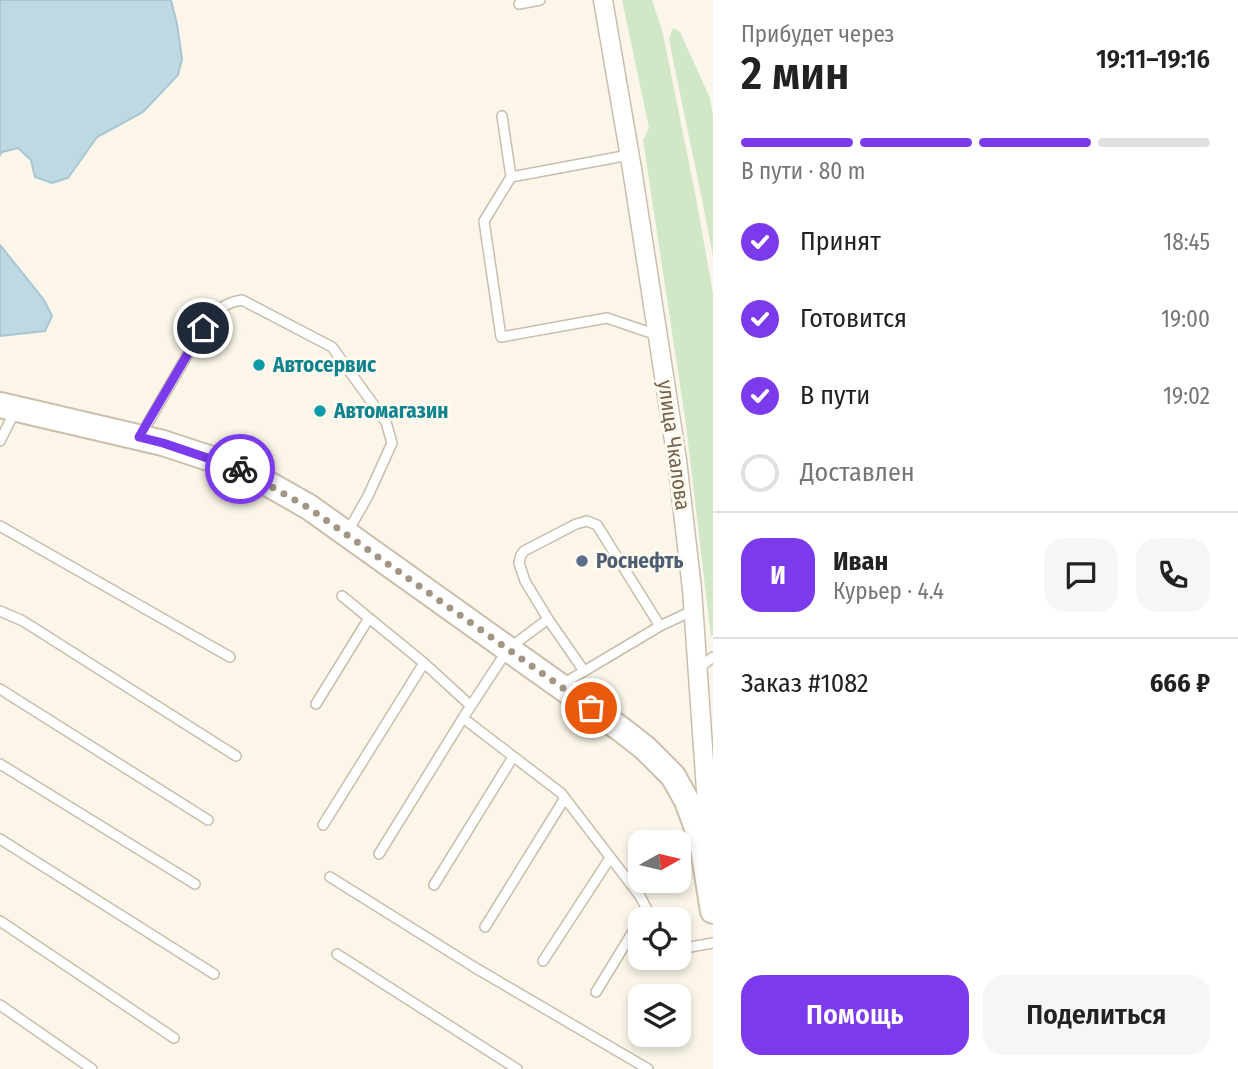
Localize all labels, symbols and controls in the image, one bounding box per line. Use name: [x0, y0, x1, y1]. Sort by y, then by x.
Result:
text: Прибудет через: [741, 20, 894, 48]
text: 19:11–19:16: [1096, 44, 1210, 75]
text: 2 мин: [741, 46, 849, 101]
text: В пути · 80 m: [741, 157, 865, 185]
icon: check: [741, 223, 779, 261]
text: Принят: [800, 226, 881, 257]
text: 18:45: [1163, 228, 1210, 256]
pin: [173, 298, 233, 358]
icon: check: [741, 300, 779, 338]
text: Готовится: [800, 303, 907, 334]
text: 19:00: [1161, 305, 1210, 333]
icon: home: [184, 309, 222, 347]
place label: Автосервис: [272, 352, 377, 378]
marker: Автосервис: [251, 357, 267, 373]
icon: check: [741, 377, 779, 415]
street label: улица Чкалова: [652, 378, 696, 512]
text: В пути: [800, 380, 870, 411]
text: 19:02: [1163, 382, 1210, 410]
place label: Автомагазин: [333, 398, 449, 424]
marker: Автомагазин: [312, 403, 328, 419]
courier: [205, 434, 275, 504]
icon: bike: [221, 450, 259, 488]
text: Доставлен: [800, 457, 915, 488]
button: chat: [1044, 538, 1118, 612]
button: phone: [1136, 538, 1210, 612]
text: Иван: [833, 546, 888, 577]
place label: Роснефть: [596, 548, 684, 574]
marker: Роснефть: [574, 553, 590, 569]
text: И: [770, 560, 786, 591]
text: Курьер · 4.4: [833, 577, 944, 605]
text: Заказ #1082: [741, 668, 869, 699]
text: 666 ₽: [1150, 668, 1210, 699]
pin: [561, 678, 621, 738]
icon: bag: [572, 689, 610, 727]
north arrow: [628, 830, 691, 892]
map controls: [628, 830, 691, 1047]
button: locate: [628, 907, 691, 970]
button: Помощь: [741, 975, 969, 1055]
button: Поделиться: [983, 975, 1210, 1055]
button: layers: [628, 984, 691, 1047]

